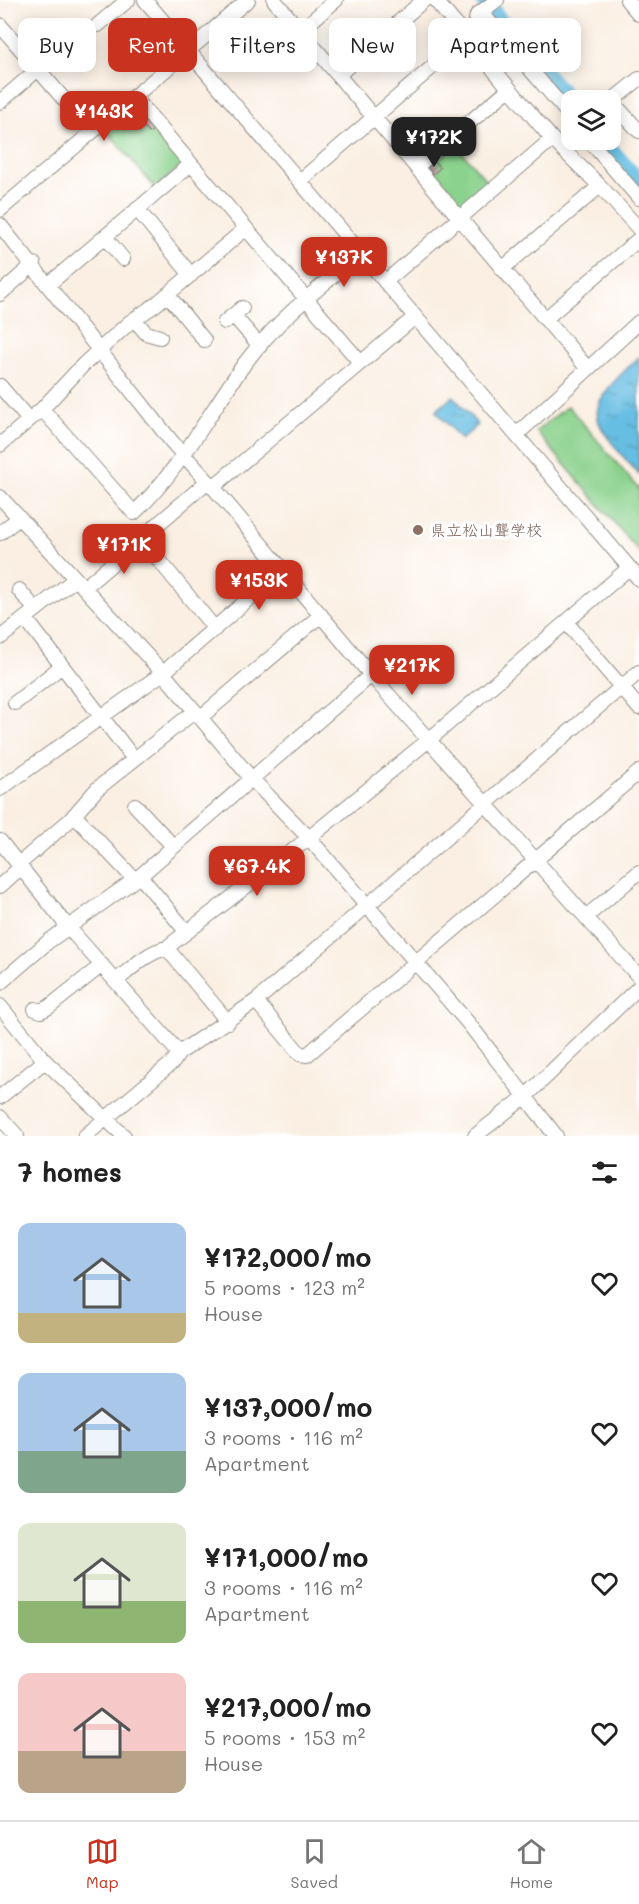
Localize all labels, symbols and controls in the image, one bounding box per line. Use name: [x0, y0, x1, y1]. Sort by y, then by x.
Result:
chip: Buy: [18, 18, 96, 72]
chip: Rent: [108, 18, 197, 72]
chip: Filters: [209, 18, 317, 72]
chip: New: [329, 18, 416, 72]
chip: Apartment: [428, 18, 581, 72]
map controls: [561, 90, 621, 150]
button: layers: [561, 90, 621, 150]
pin: ¥143K: [62, 91, 146, 142]
text: ¥143K: [74, 97, 134, 123]
pin: ¥172K: [392, 117, 476, 168]
text: ¥172K: [405, 123, 463, 149]
pin: ¥137K: [302, 237, 386, 288]
text: ¥137K: [315, 243, 373, 269]
place label: 県立松山聾学校: [430, 519, 542, 540]
marker: 県立松山聾学校: [411, 523, 425, 537]
pin: ¥171K: [82, 524, 166, 575]
text: ¥171K: [96, 530, 152, 556]
pin: ¥153K: [217, 560, 301, 611]
text: ¥153K: [230, 566, 288, 592]
pin: ¥217K: [370, 645, 454, 696]
text: ¥217K: [383, 651, 441, 677]
pin: ¥67.4K: [208, 846, 306, 897]
text: ¥67.4K: [223, 852, 291, 878]
text: 7 homes: [18, 1155, 122, 1189]
icon: filters: [588, 1156, 621, 1189]
text: ¥172,000/mo: [204, 1240, 371, 1274]
icon: home: [66, 1247, 138, 1319]
icon: heart: [588, 1267, 621, 1300]
text: 5 rooms · 123 m²: [204, 1274, 365, 1300]
text: House: [204, 1300, 263, 1326]
text: ¥137,000/mo: [204, 1390, 372, 1424]
icon: home: [66, 1397, 138, 1469]
icon: heart: [588, 1417, 621, 1450]
text: 3 rooms · 116 m²: [204, 1424, 363, 1450]
text: Apartment: [204, 1450, 310, 1476]
text: ¥171,000/mo: [204, 1540, 368, 1574]
icon: home: [66, 1547, 138, 1619]
icon: heart: [588, 1567, 621, 1600]
text: 3 rooms · 116 m²: [204, 1574, 363, 1600]
text: Apartment: [204, 1600, 310, 1626]
text: ¥217,000/mo: [204, 1690, 371, 1724]
icon: home: [66, 1697, 138, 1769]
icon: heart: [588, 1717, 621, 1750]
text: 5 rooms · 153 m²: [204, 1724, 365, 1750]
text: House: [204, 1750, 263, 1776]
tab: Map: [86, 1835, 119, 1892]
tab: Saved: [290, 1835, 338, 1892]
tab: Home: [510, 1835, 553, 1892]

